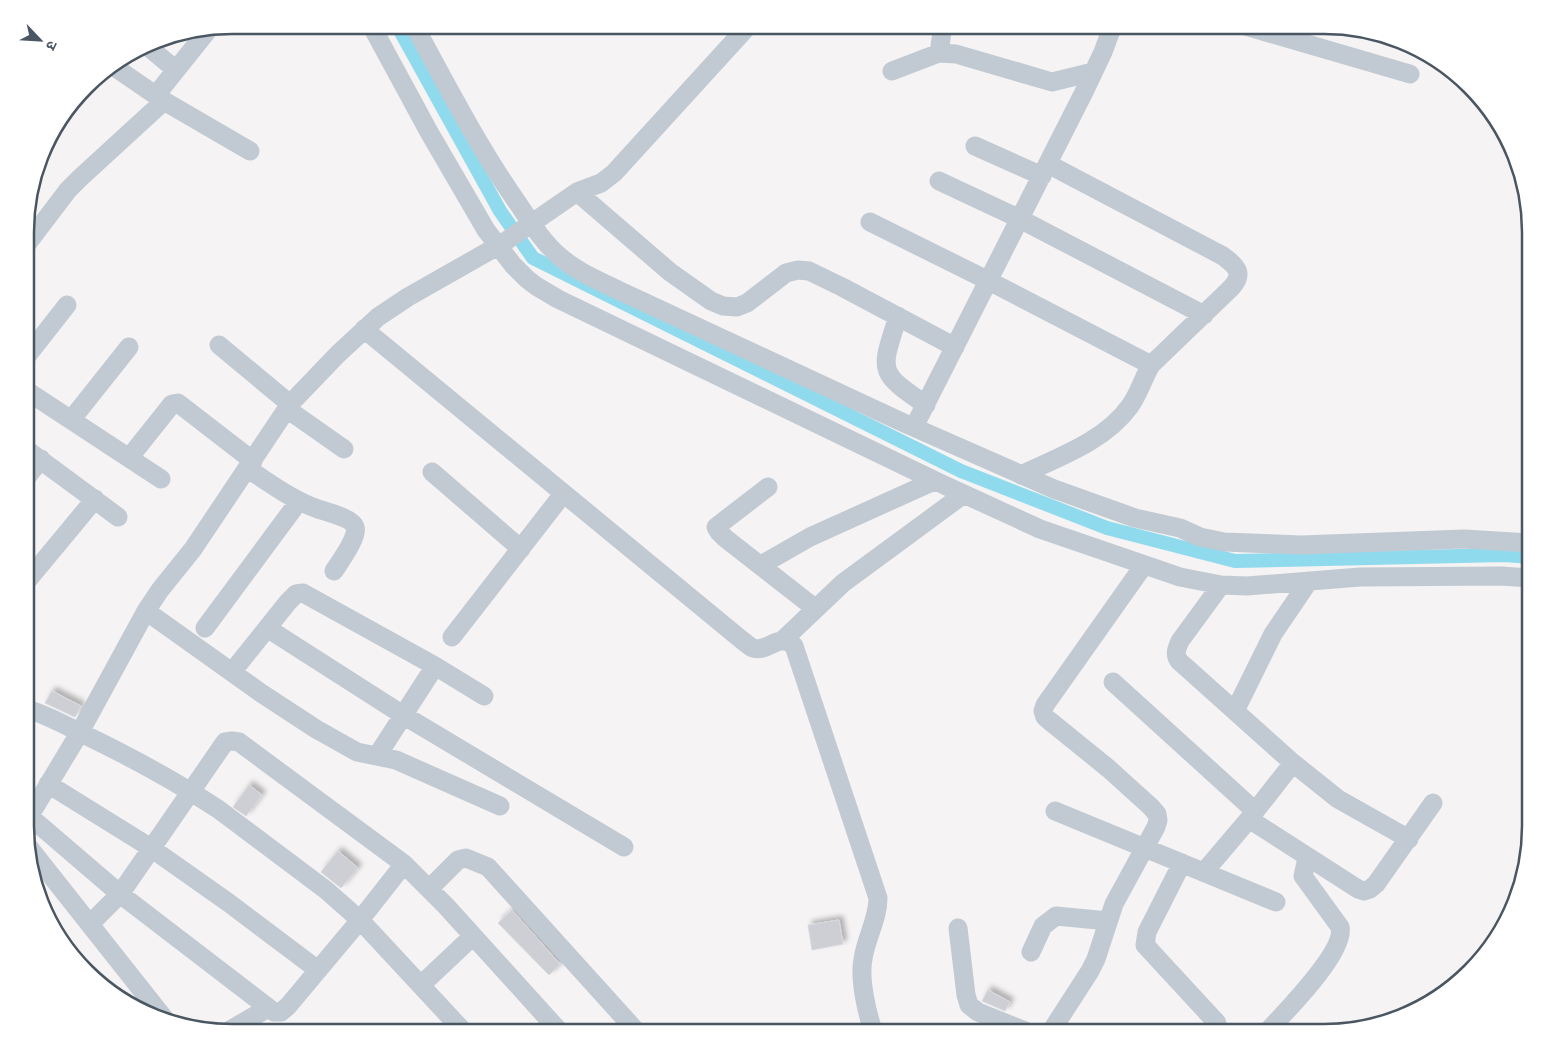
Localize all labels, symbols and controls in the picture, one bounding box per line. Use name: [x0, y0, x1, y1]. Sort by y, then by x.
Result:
north arrow: [15, 15, 65, 65]
text: उ: [42, 38, 61, 53]

